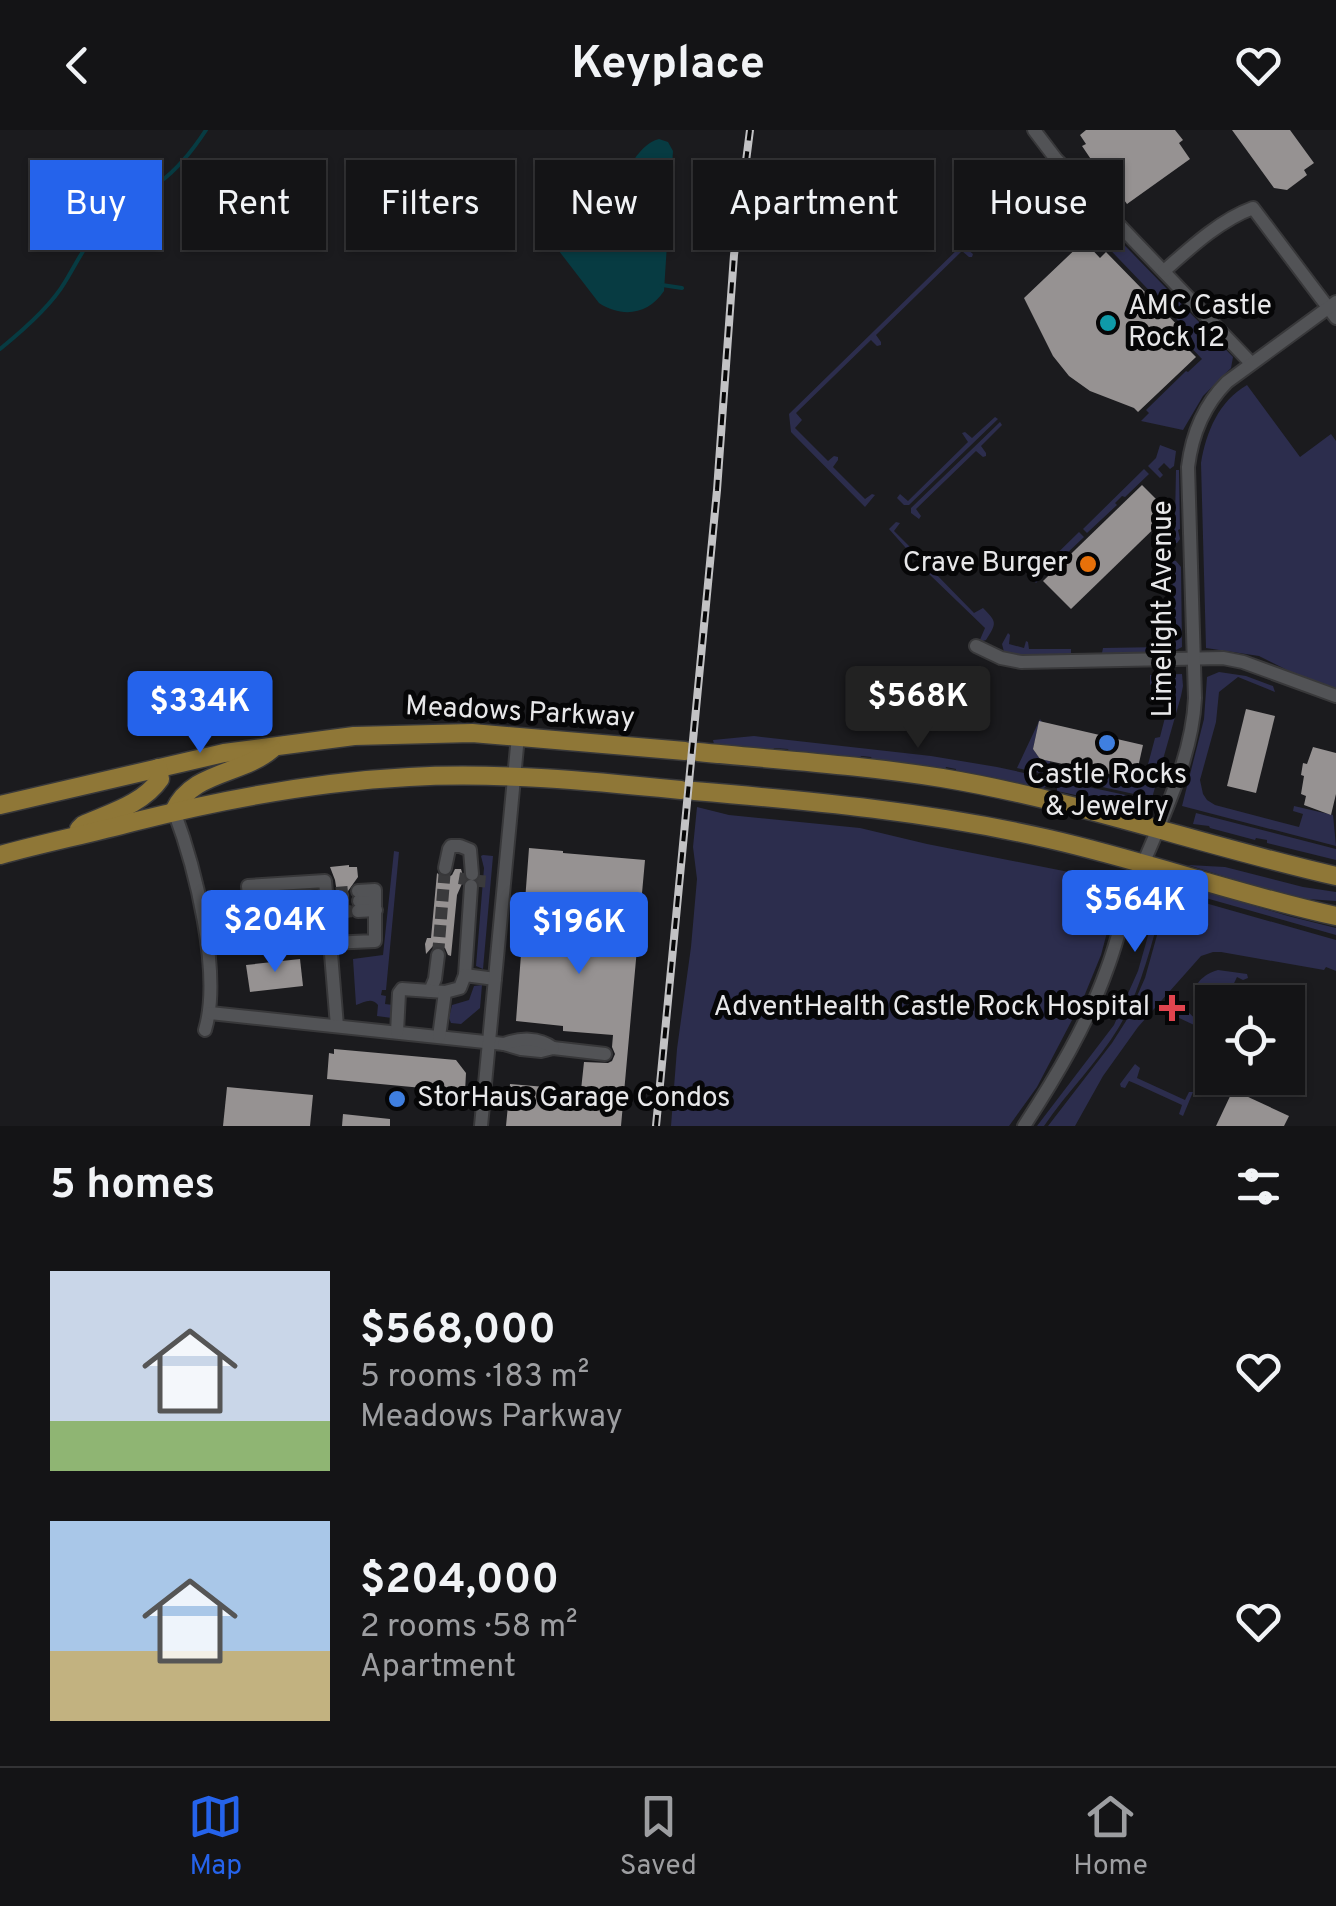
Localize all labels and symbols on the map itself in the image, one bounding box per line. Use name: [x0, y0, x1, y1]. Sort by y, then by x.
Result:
place label: AMC Castle Rock 12: [1128, 289, 1272, 357]
marker: AMC Castle Rock 12: [1097, 312, 1119, 334]
street label: Limelight Avenue: [1146, 500, 1182, 718]
place label: Crave Burger: [903, 546, 1068, 582]
marker: Crave Burger: [1077, 553, 1099, 575]
pin: $568K: [848, 666, 988, 751]
pin: $334K: [130, 671, 270, 756]
street label: Meadows Parkway: [404, 689, 636, 737]
marker: Castle Rocks & Jewelry: [1096, 732, 1118, 754]
place label: Castle Rocks & Jewelry: [1027, 758, 1187, 826]
pin: $564K: [1065, 870, 1205, 955]
pin: $204K: [205, 890, 345, 975]
pin: $196K: [509, 892, 649, 977]
place label: AdventHealth Castle Rock Hospital: [713, 990, 1150, 1026]
marker: AdventHealth Castle Rock Hospital: [1159, 995, 1185, 1021]
place label: StorHaus Garage Condos: [417, 1081, 730, 1117]
marker: StorHaus Garage Condos: [386, 1088, 408, 1110]

